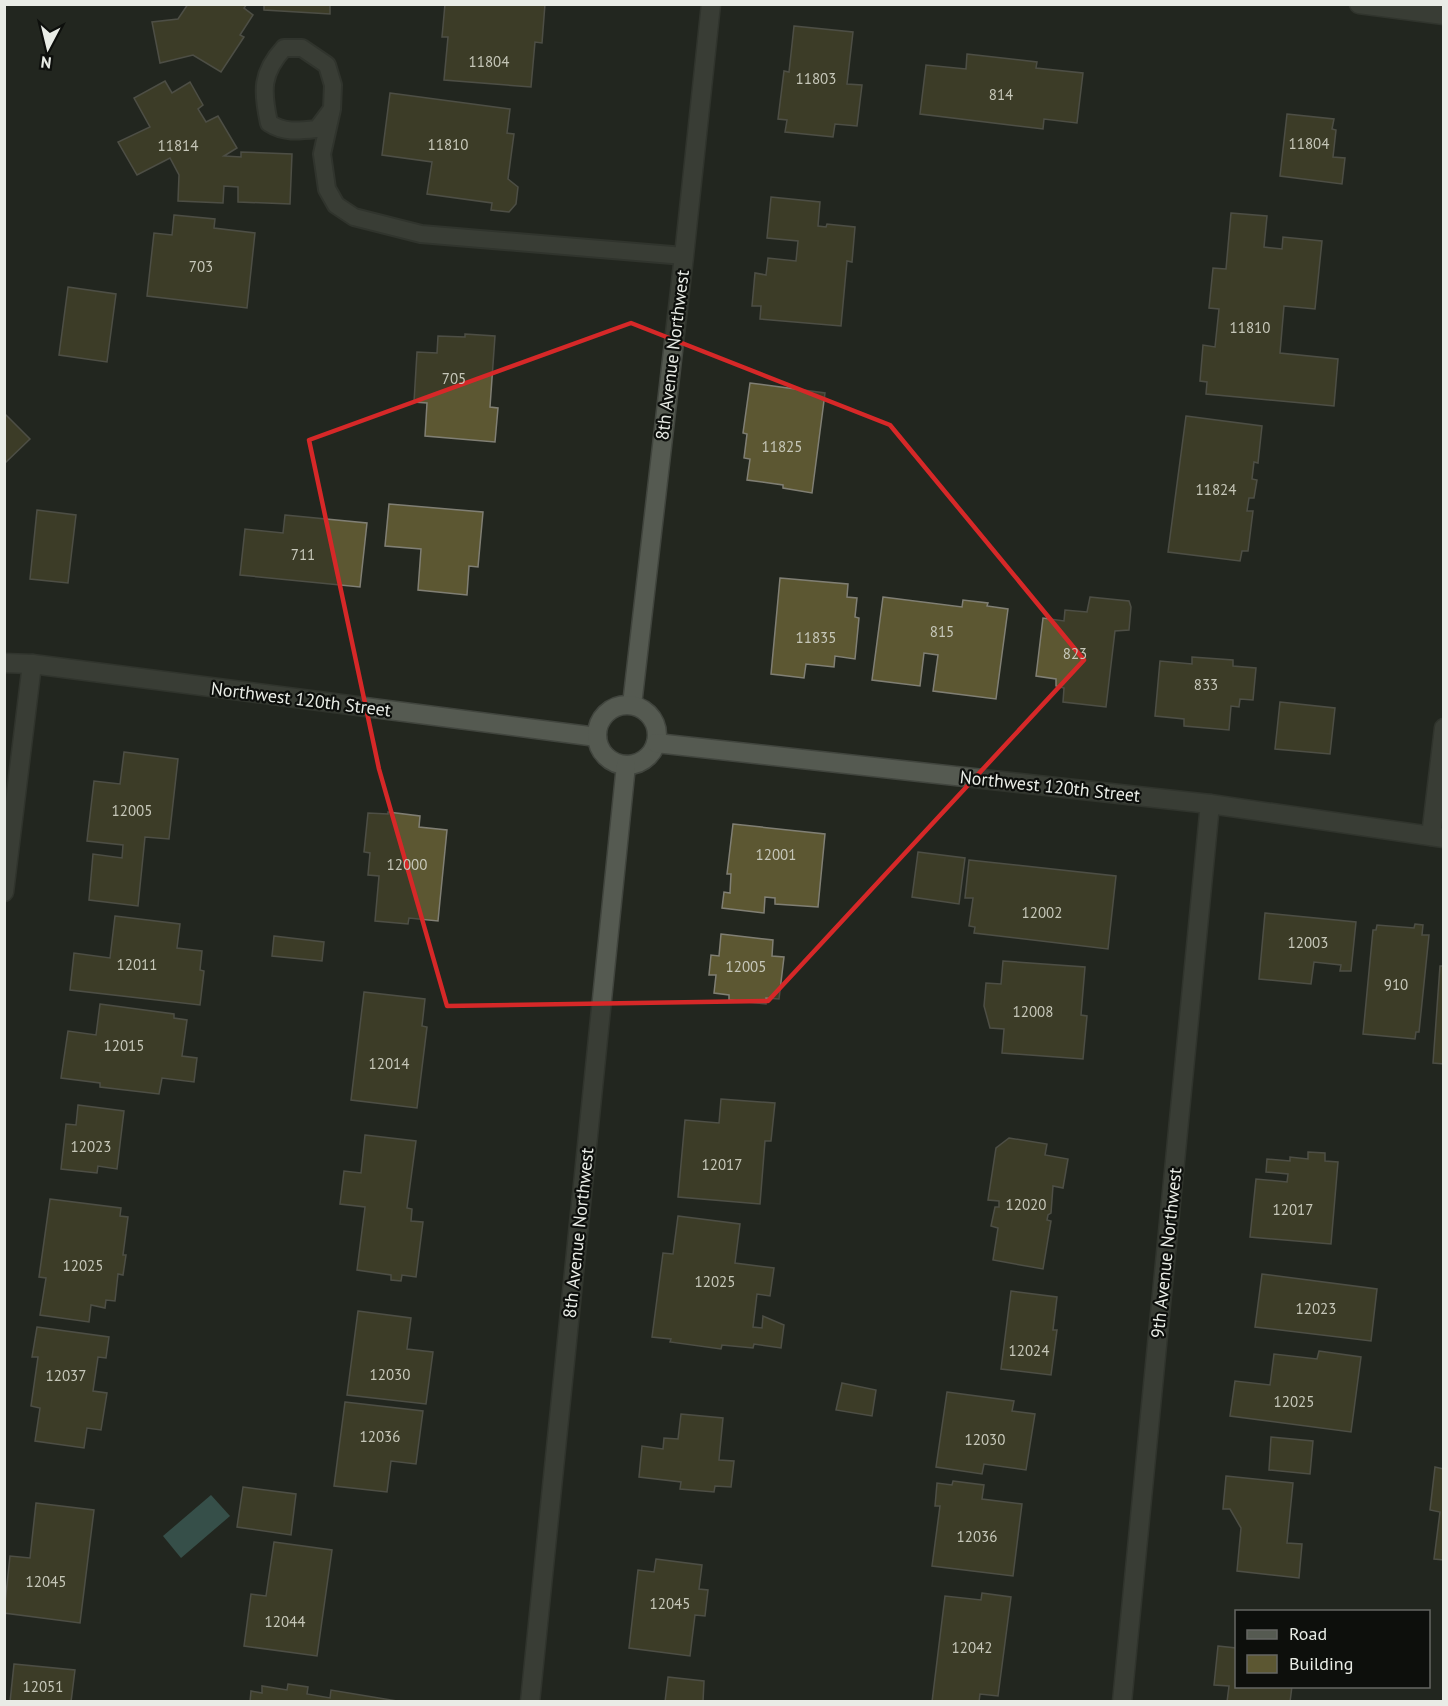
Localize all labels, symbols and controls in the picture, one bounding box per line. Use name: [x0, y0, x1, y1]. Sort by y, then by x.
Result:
north arrow: [18, 18, 78, 78]
text: N: [40, 52, 53, 73]
house number: 11804: [469, 52, 509, 71]
house number: 11803: [796, 69, 836, 88]
house number: 814: [989, 85, 1013, 104]
house number: 11804: [1289, 134, 1329, 153]
house number: 11810: [428, 135, 468, 154]
house number: 11814: [158, 136, 198, 155]
house number: 703: [189, 257, 213, 276]
street label: 8th Avenue Northwest: [650, 269, 694, 441]
house number: 11810: [1230, 318, 1270, 337]
house number: 705: [442, 369, 466, 388]
house number: 11825: [762, 437, 802, 456]
house number: 11824: [1196, 480, 1236, 499]
house number: 711: [291, 545, 315, 564]
house number: 815: [930, 622, 954, 641]
house number: 11835: [796, 628, 836, 647]
house number: 823: [1063, 644, 1087, 663]
house number: 833: [1194, 675, 1218, 694]
street label: Northwest 120th Street: [210, 677, 392, 721]
street label: Northwest 120th Street: [959, 765, 1141, 807]
house number: 12005: [112, 801, 152, 820]
house number: 12001: [756, 845, 796, 864]
house number: 12000: [387, 855, 427, 874]
house number: 12002: [1022, 903, 1062, 922]
house number: 12003: [1288, 933, 1328, 952]
house number: 12011: [117, 955, 157, 974]
house number: 12005: [726, 957, 766, 976]
house number: 910: [1384, 975, 1408, 994]
house number: 12008: [1013, 1002, 1053, 1021]
house number: 12015: [104, 1036, 144, 1055]
house number: 12014: [369, 1054, 409, 1073]
house number: 12023: [71, 1137, 111, 1156]
street label: 8th Avenue Northwest: [558, 1147, 598, 1319]
house number: 12017: [702, 1155, 742, 1174]
street label: 9th Avenue Northwest: [1146, 1167, 1186, 1339]
house number: 12020: [1006, 1195, 1046, 1214]
house number: 12017: [1273, 1200, 1313, 1219]
house number: 12025: [63, 1256, 103, 1275]
house number: 12025: [695, 1272, 735, 1291]
house number: 12023: [1296, 1299, 1336, 1318]
house number: 12024: [1009, 1341, 1049, 1360]
house number: 12030: [370, 1365, 410, 1384]
house number: 12037: [46, 1366, 86, 1385]
house number: 12025: [1274, 1392, 1314, 1411]
house number: 12036: [360, 1427, 400, 1446]
house number: 12030: [965, 1430, 1005, 1449]
house number: 12036: [957, 1527, 997, 1546]
house number: 12045: [26, 1572, 66, 1591]
house number: 12045: [650, 1594, 690, 1613]
legend: [1235, 1610, 1430, 1688]
house number: 12044: [265, 1612, 305, 1631]
text: Road: [1289, 1622, 1327, 1645]
house number: 12042: [952, 1638, 992, 1657]
text: Building: [1289, 1652, 1353, 1675]
house number: 12051: [23, 1677, 63, 1696]

